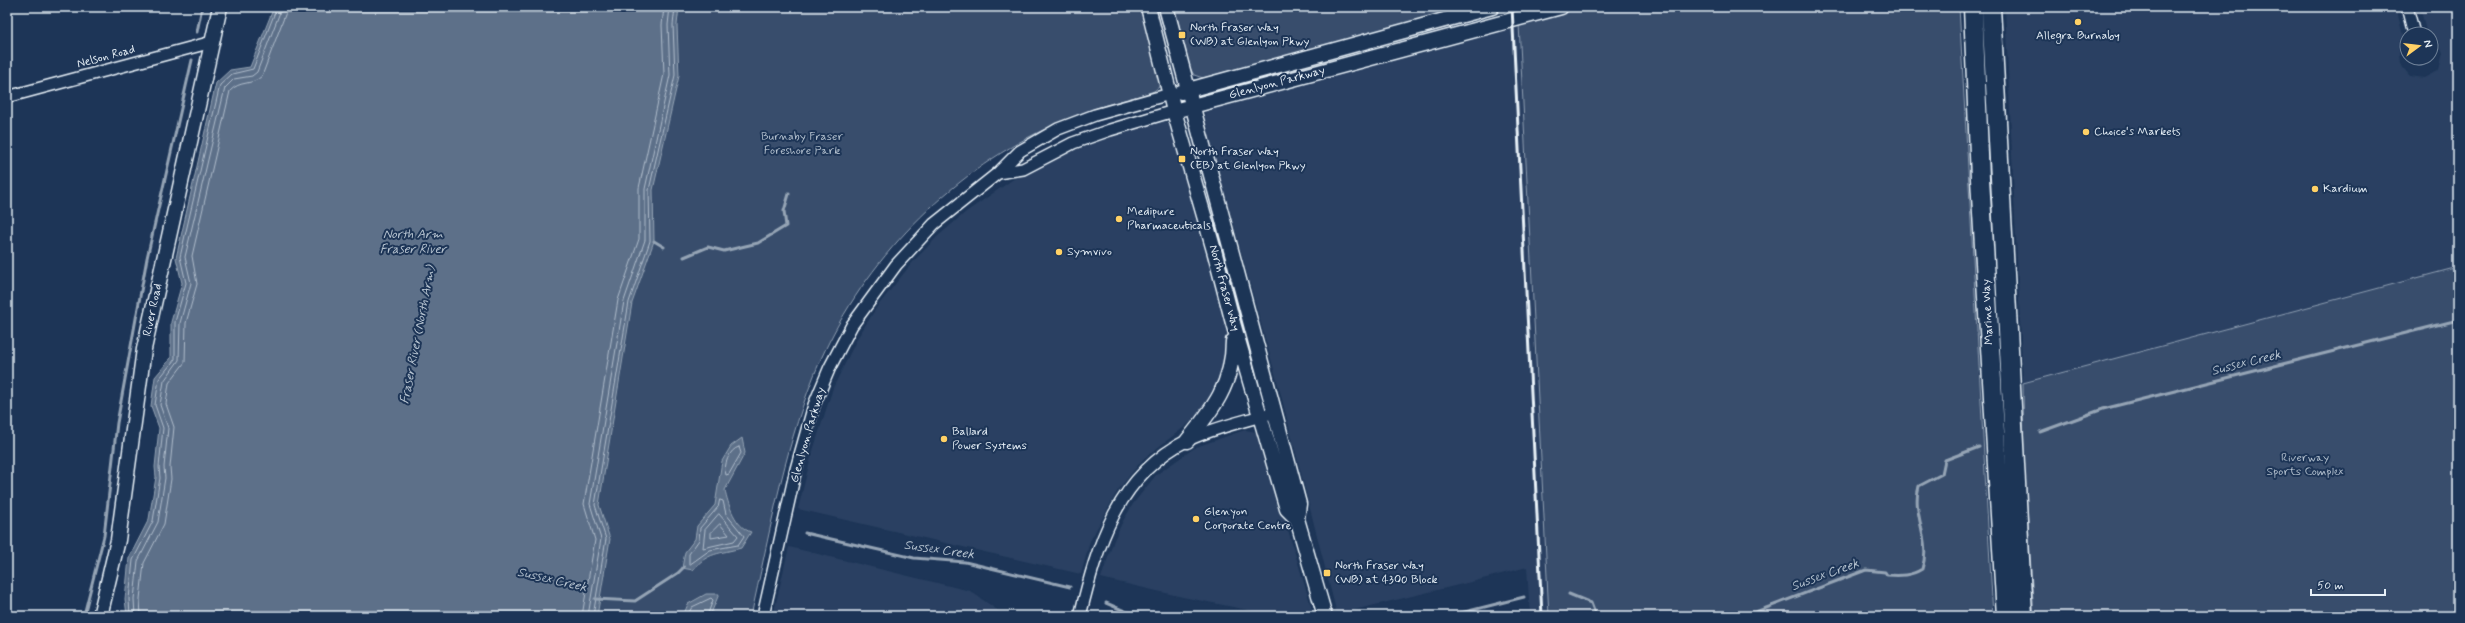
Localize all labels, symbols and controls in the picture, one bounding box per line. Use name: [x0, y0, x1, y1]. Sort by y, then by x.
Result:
marker: Allegra Burnaby: [2073, 17, 2083, 27]
place label: North Fraser Way (WB) at Glenlyon Pkwy: [1190, 20, 1309, 50]
north arrow: [2399, 26, 2439, 66]
place label: Allegra Burnaby: [2036, 28, 2120, 44]
marker: North Fraser Way (WB) at Glenlyon Pkwy: [1177, 30, 1187, 40]
text: N: [2420, 38, 2435, 49]
street label: Nelson Road: [75, 42, 137, 72]
street label: Glenlyon Parkway: [1227, 63, 1327, 103]
place label: Choice's Markets: [2094, 124, 2181, 140]
marker: Choice's Markets: [2081, 127, 2091, 137]
park label: Burnaby Fraser Foreshore Park: [761, 129, 844, 159]
place label: North Fraser Way (EB) at Glenlyon Pkwy: [1190, 144, 1306, 174]
marker: North Fraser Way (EB) at Glenlyon Pkwy: [1177, 154, 1187, 164]
place label: Kardium: [2323, 181, 2368, 197]
marker: Kardium: [2310, 184, 2320, 194]
place label: Medipure Pharmaceuticals: [1127, 204, 1211, 234]
marker: Medipure Pharmaceuticals: [1114, 214, 1124, 224]
water label: North Arm Fraser River: [380, 226, 448, 258]
street label: North Fraser Way: [1205, 243, 1243, 333]
place label: Symvivo: [1067, 244, 1112, 260]
marker: Symvivo: [1054, 247, 1064, 257]
water label: Fraser River (North Arm): [396, 263, 440, 405]
street label: Marine Way: [1978, 279, 1998, 345]
street label: River Road: [140, 282, 166, 338]
water label: Sussex Creek: [2210, 346, 2283, 380]
street label: Glenlyon Parkway: [787, 385, 829, 485]
place label: Ballard Power Systems: [952, 424, 1027, 454]
marker: Ballard Power Systems: [939, 434, 949, 444]
park label: Riverway Sports Complex: [2266, 450, 2344, 480]
place label: Glenyon Corporate Centre: [1204, 504, 1292, 534]
marker: Glenyon Corporate Centre: [1191, 514, 1201, 524]
water label: Sussex Creek: [903, 537, 976, 563]
water label: Sussex Creek: [1789, 555, 1862, 595]
place label: North Fraser Way (WB) at 4300 Block: [1335, 558, 1438, 588]
water label: Sussex Creek: [516, 564, 589, 596]
marker: North Fraser Way (WB) at 4300 Block: [1322, 568, 1332, 578]
scale bar: [2311, 571, 2385, 597]
text: 50 m: [2317, 578, 2344, 594]

